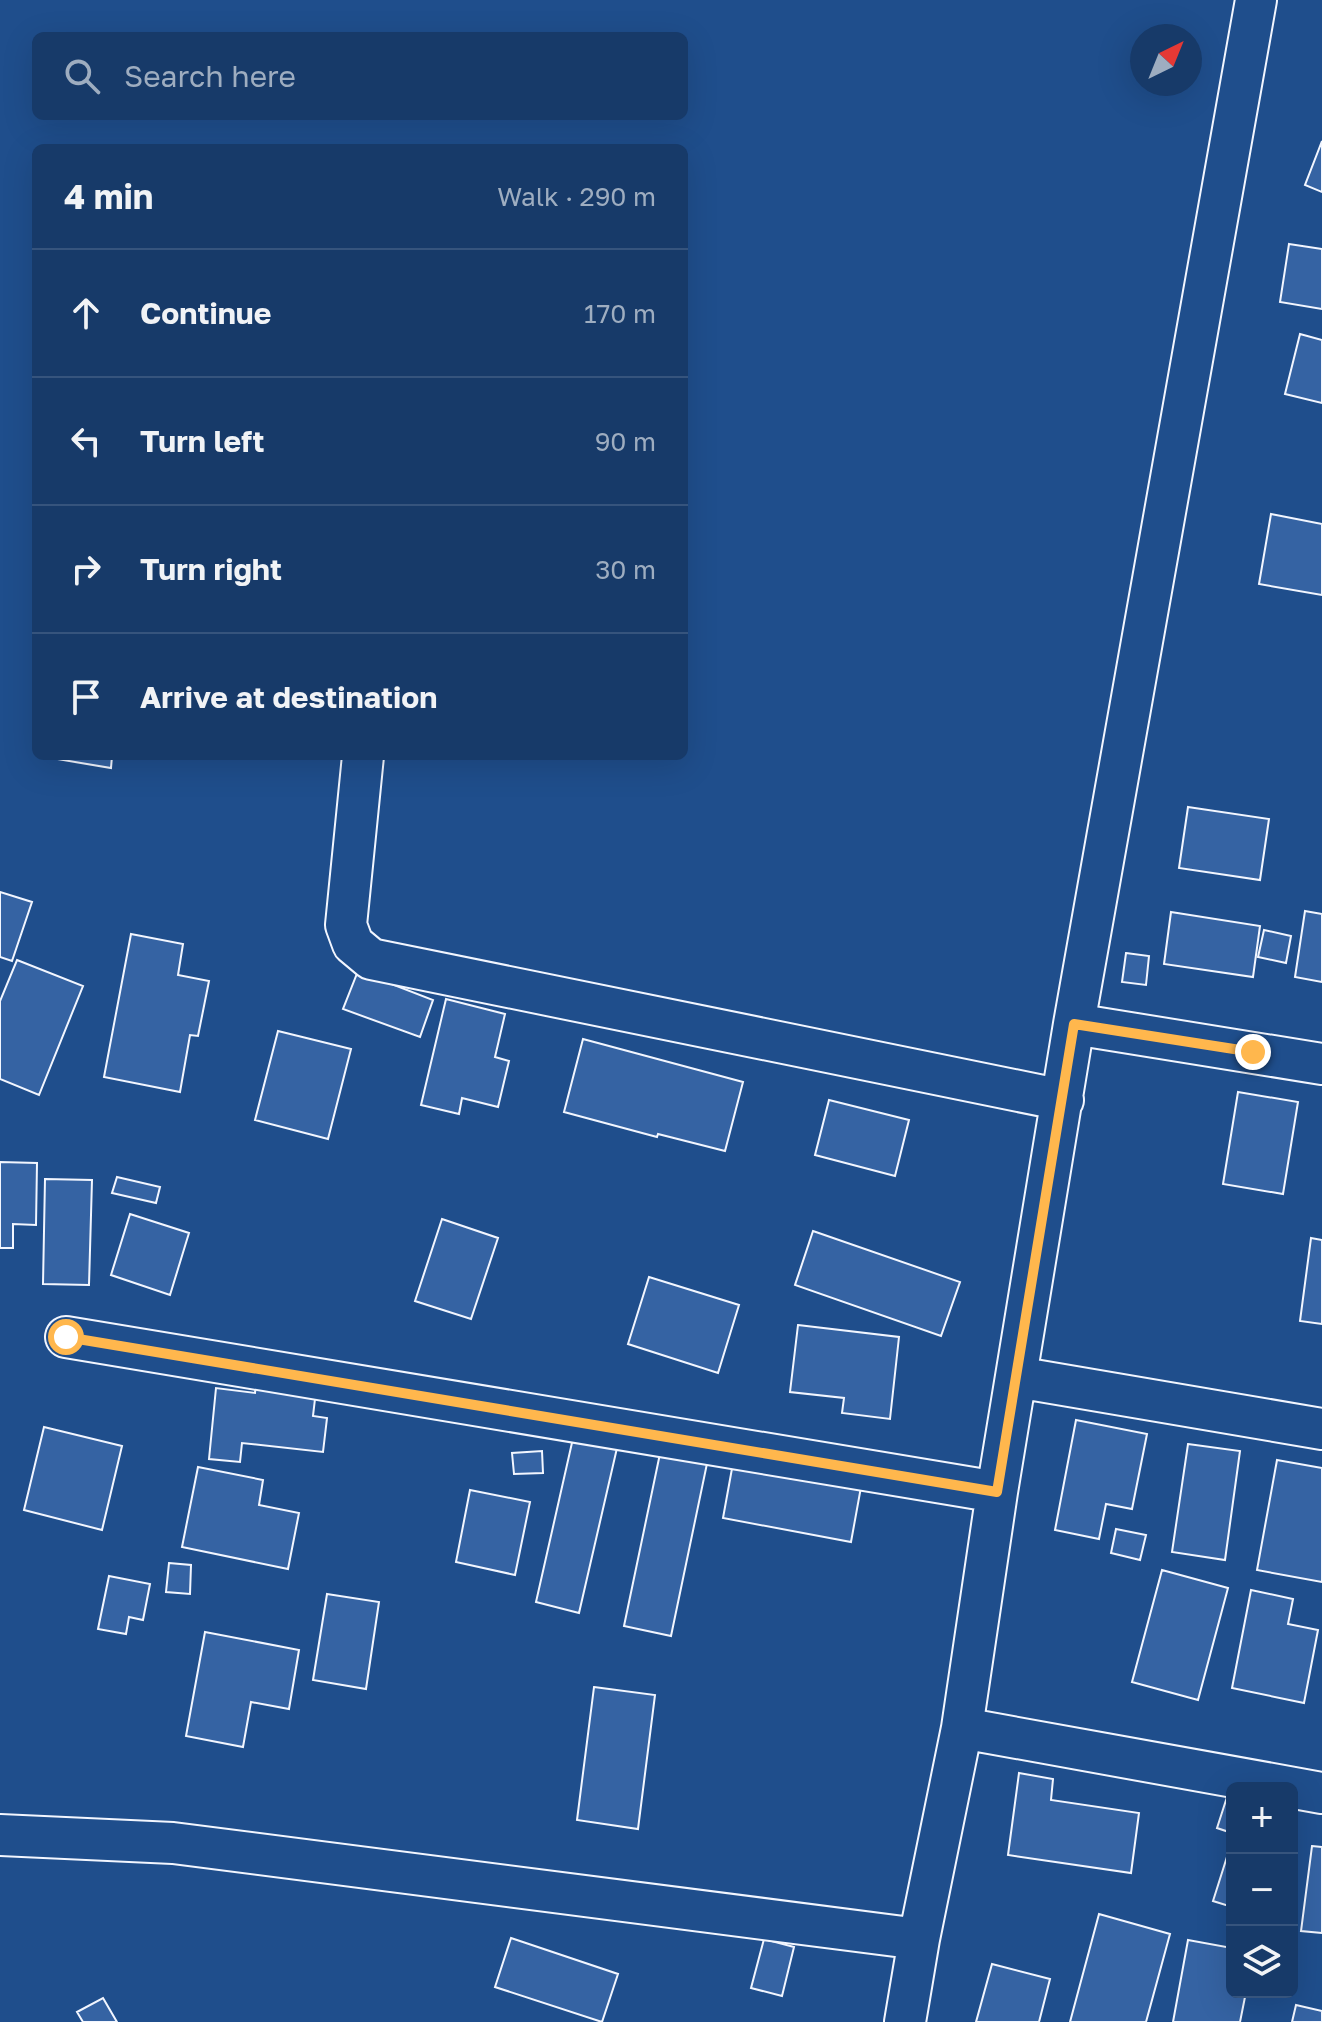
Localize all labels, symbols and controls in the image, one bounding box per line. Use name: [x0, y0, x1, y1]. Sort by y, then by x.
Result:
north arrow: [1130, 24, 1202, 96]
search box: [32, 32, 688, 120]
icon: search: [60, 54, 104, 98]
text: Search here: [124, 58, 296, 94]
text: 4 min: [64, 176, 153, 216]
text: Walk · 290 m: [497, 181, 656, 212]
icon: ahead: [64, 291, 108, 335]
text: Continue: [140, 295, 271, 331]
text: 170 m: [584, 298, 656, 329]
icon: left: [64, 419, 108, 463]
text: Turn left: [140, 423, 265, 459]
text: 90 m: [595, 426, 656, 457]
icon: right: [64, 547, 108, 591]
text: Turn right: [140, 551, 282, 587]
text: 30 m: [595, 554, 656, 585]
icon: arrive: [64, 675, 108, 719]
text: Arrive at destination: [140, 679, 437, 715]
route end: [1235, 1034, 1271, 1070]
route start: [48, 1319, 84, 1355]
map controls: [1226, 1782, 1298, 1998]
button: +: [1226, 1782, 1298, 1854]
button: −: [1226, 1854, 1298, 1926]
button: layers: [1226, 1926, 1298, 1998]

